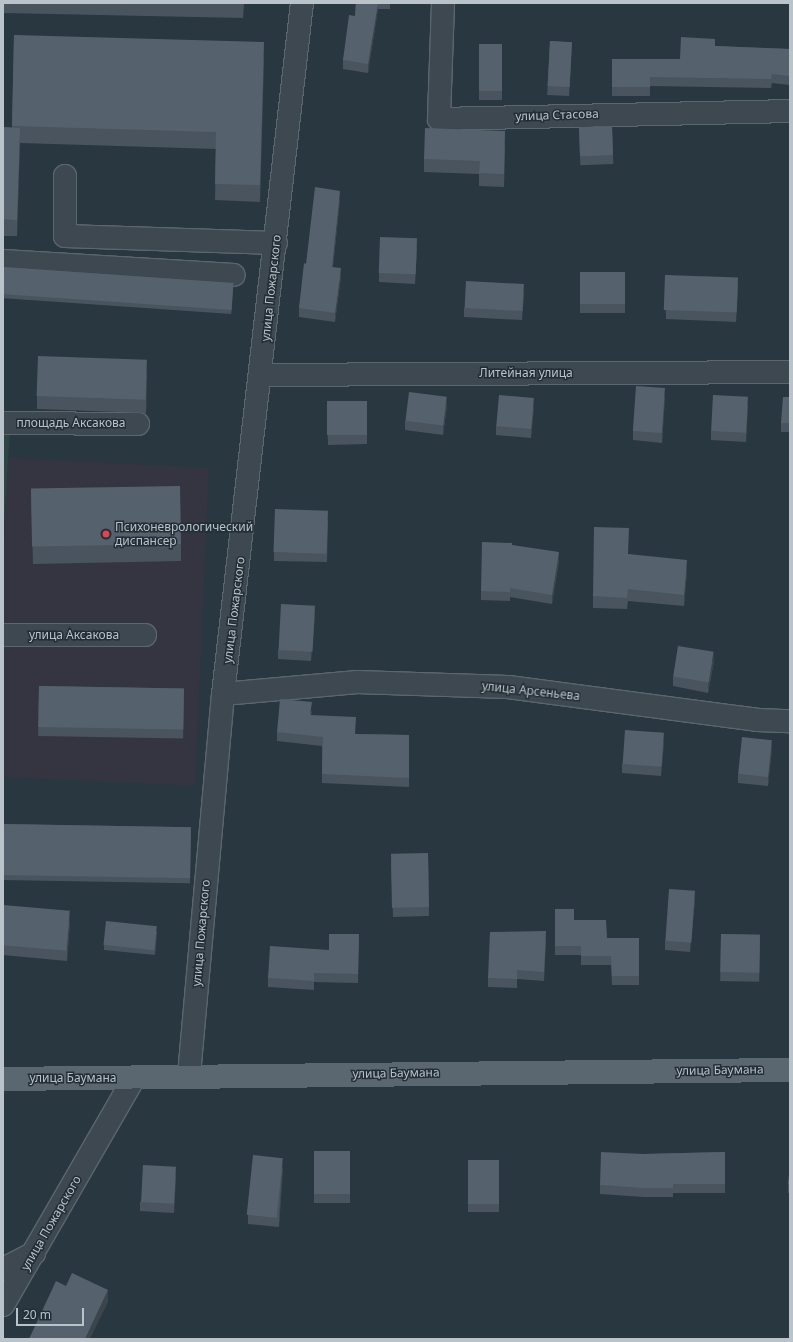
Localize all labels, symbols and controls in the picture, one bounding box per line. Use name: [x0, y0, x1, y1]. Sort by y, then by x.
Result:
street label: улица Стасова: [515, 106, 599, 124]
street label: улица Пожарского: [258, 234, 284, 342]
street label: Литейная улица: [479, 366, 573, 380]
street label: площадь Аксакова: [17, 416, 125, 430]
place label: Психоневрологический диспансер: [115, 520, 253, 548]
marker: Психоневрологический диспансер: [100, 528, 112, 540]
street label: улица Пожарского: [220, 556, 248, 664]
street label: улица Аксакова: [29, 628, 119, 642]
street label: улица Арсеньева: [481, 679, 581, 703]
street label: улица Пожарского: [189, 879, 213, 987]
street label: улица Баумана: [676, 1062, 764, 1078]
street label: улица Баумана: [352, 1065, 440, 1081]
street label: улица Баумана: [29, 1071, 117, 1085]
street label: улица Пожарского: [18, 1173, 84, 1273]
scale bar: [18, 1300, 86, 1326]
text: 20 m: [23, 1306, 51, 1323]

